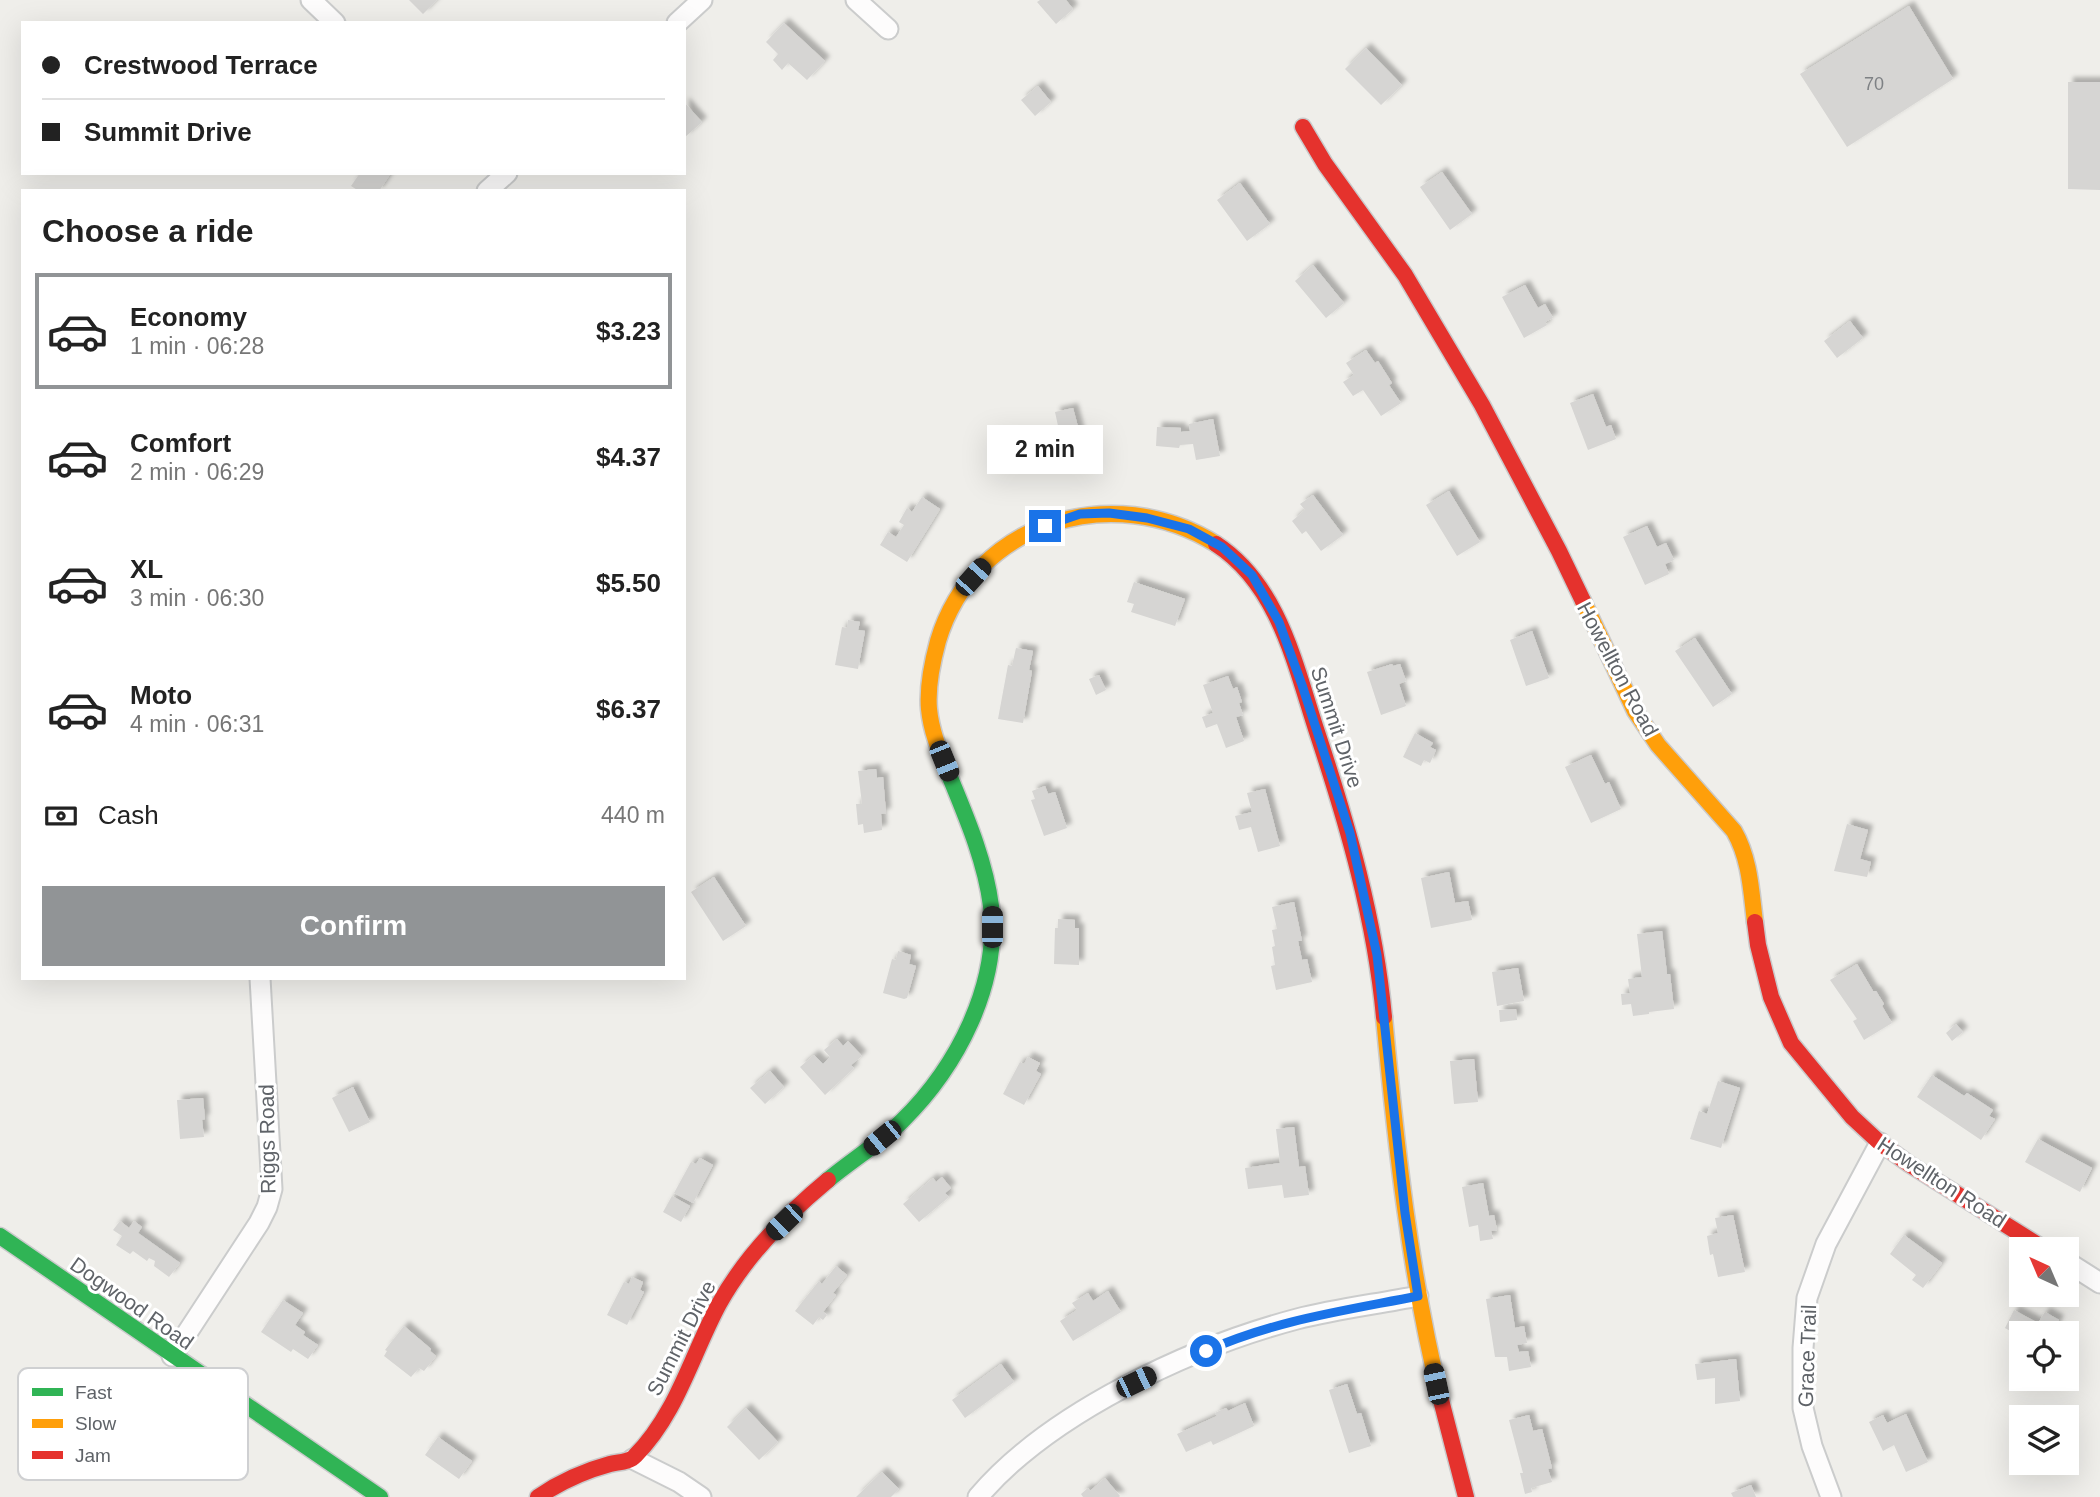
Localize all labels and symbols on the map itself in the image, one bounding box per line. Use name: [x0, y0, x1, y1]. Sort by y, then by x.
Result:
house number: 70: [1864, 74, 1884, 94]
callout: 2 min: [987, 424, 1103, 474]
route end: [1029, 510, 1061, 542]
car: [952, 554, 995, 600]
street label: Howellton Road: [1573, 598, 1663, 740]
street label: Summit Drive: [1307, 664, 1367, 790]
car: [927, 738, 962, 784]
car: [982, 906, 1003, 948]
street label: Riggs Road: [255, 1084, 279, 1194]
car: [860, 1117, 905, 1159]
street label: Howellton Road: [1874, 1132, 2010, 1232]
car: [762, 1200, 807, 1244]
north arrow: [2009, 1237, 2079, 1307]
street label: Dogwood Road: [66, 1252, 198, 1354]
street label: Summit Drive: [642, 1277, 720, 1399]
street label: Grace Trail: [1794, 1304, 1820, 1408]
route start: [1190, 1335, 1222, 1367]
car: [1422, 1361, 1451, 1407]
car: [1113, 1363, 1160, 1401]
legend: [18, 1368, 248, 1480]
text: Fast: [75, 1382, 113, 1403]
text: Slow: [75, 1413, 116, 1434]
text: Jam: [75, 1445, 111, 1466]

